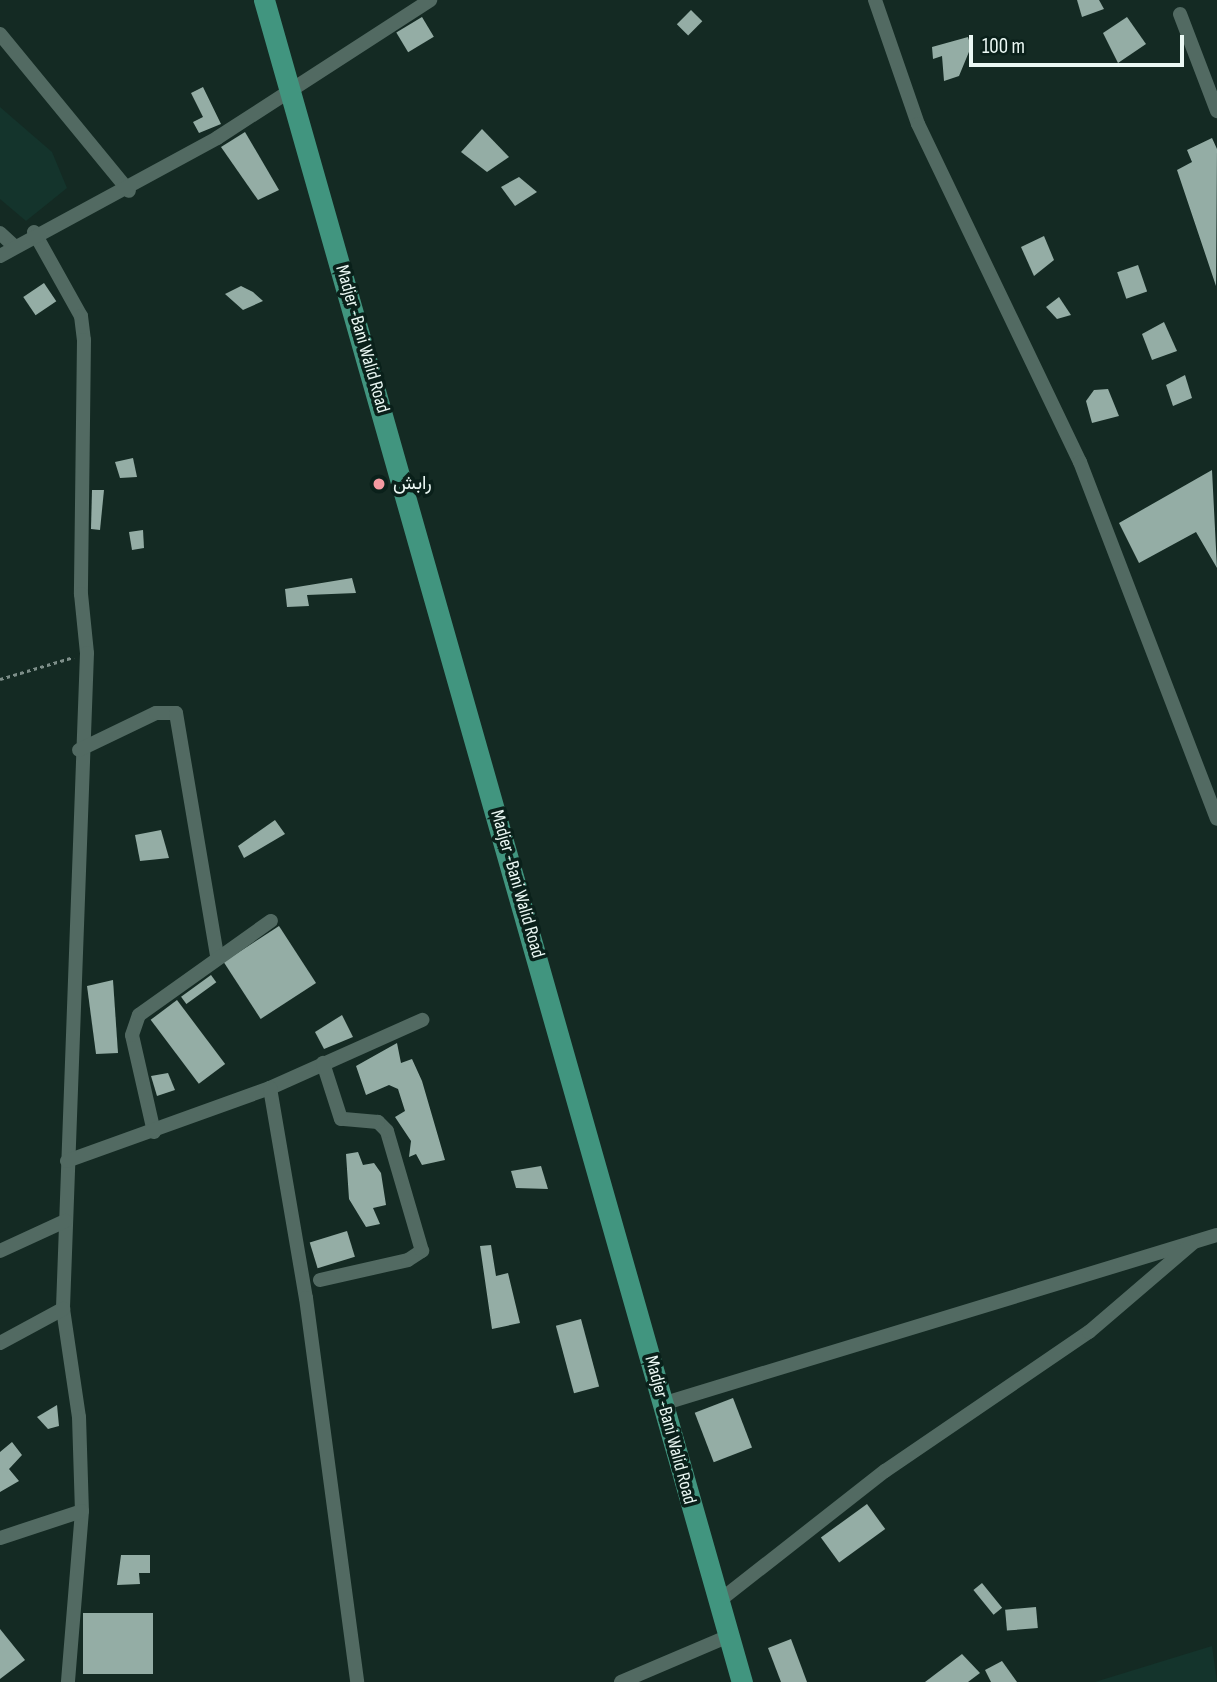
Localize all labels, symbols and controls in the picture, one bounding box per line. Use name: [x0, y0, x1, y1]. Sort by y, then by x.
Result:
scale bar: [972, 21, 1187, 65]
text: 100 m: [982, 34, 1025, 59]
street label: Madjer -Bani Walid Road: [330, 262, 394, 416]
place label: رابش: [393, 473, 432, 495]
marker: رابش: [371, 476, 387, 492]
street label: Madjer -Bani Walid Road: [485, 807, 549, 961]
street label: Madjer -Bani Walid Road: [639, 1353, 701, 1507]

